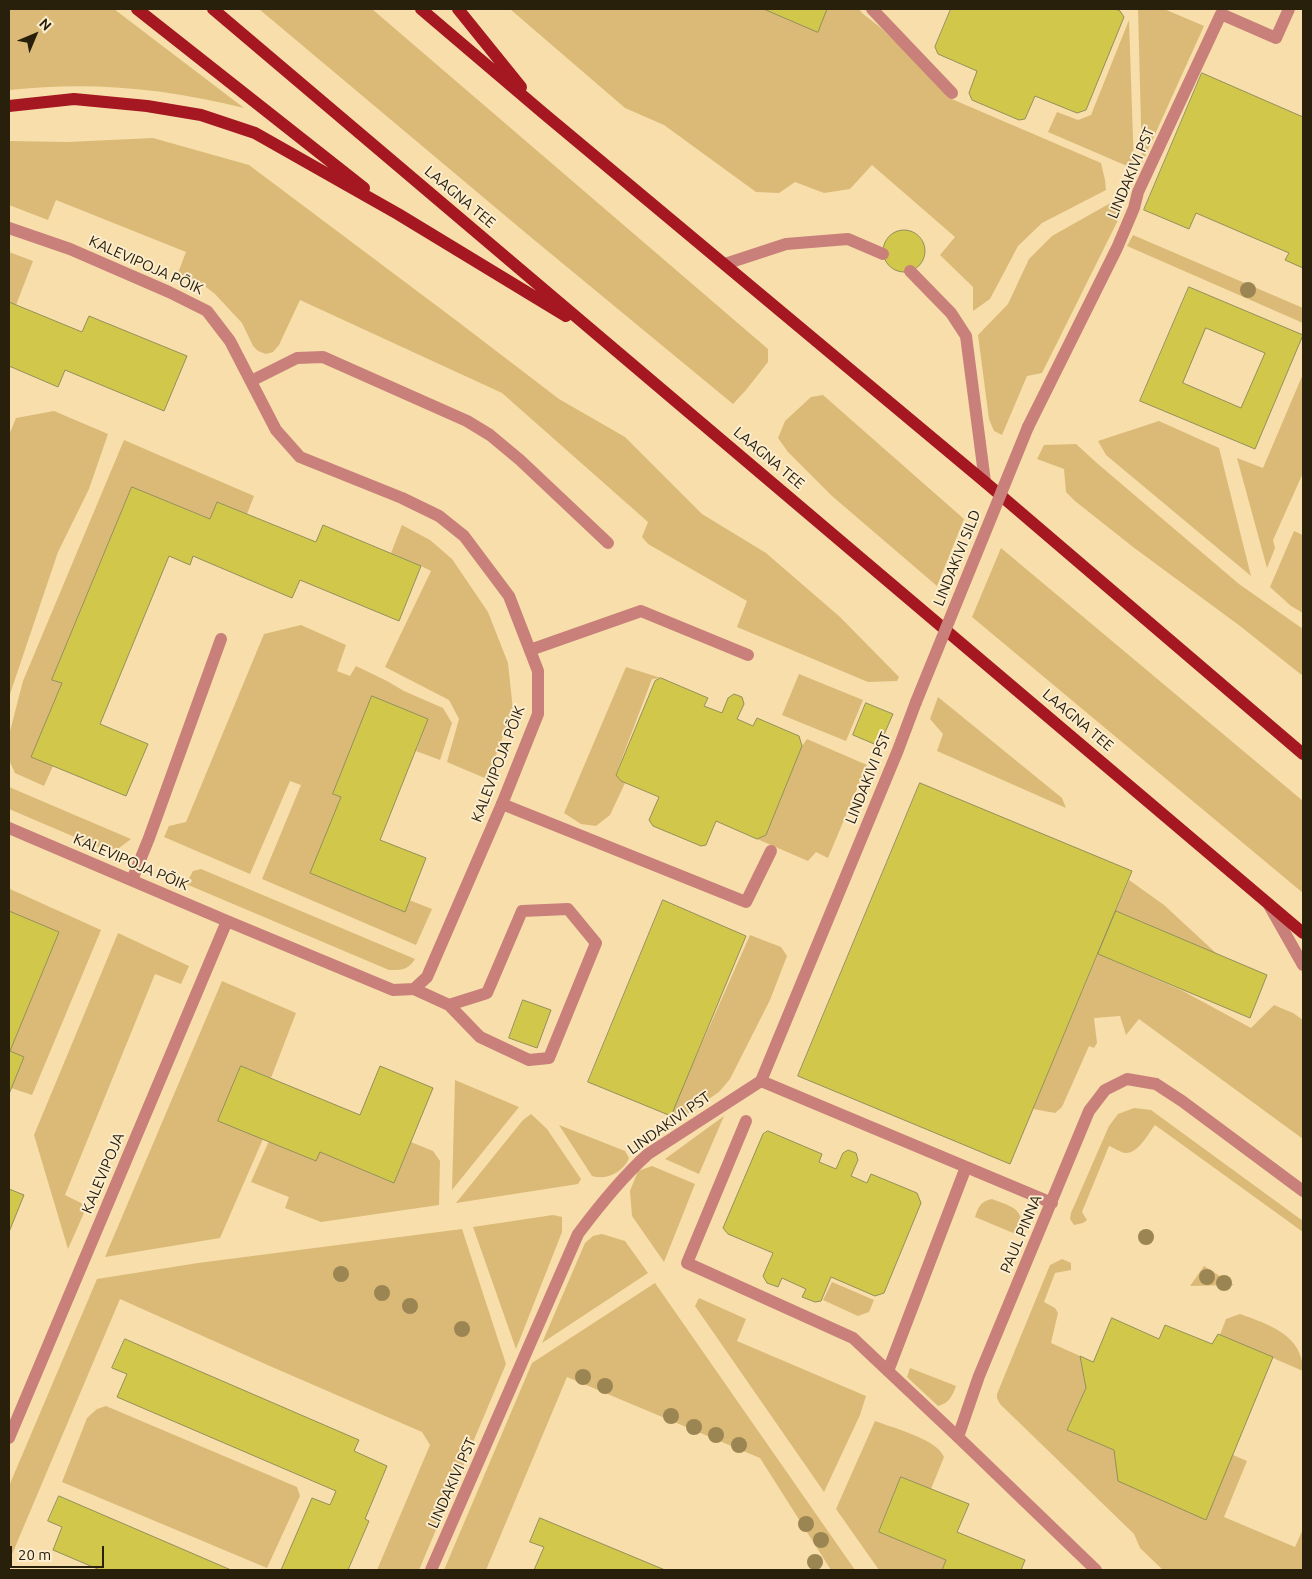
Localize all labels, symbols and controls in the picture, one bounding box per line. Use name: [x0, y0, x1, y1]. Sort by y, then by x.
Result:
north arrow: [10, 10, 60, 60]
text: N: [36, 15, 55, 34]
street label: LINDAKIVI PST: [1104, 125, 1158, 221]
street label: LAAGNA TEE: [421, 162, 499, 232]
street label: KALEVIPOJA PÕIK: [86, 232, 206, 298]
street label: LAAGNA TEE: [730, 423, 808, 493]
street label: LINDAKIVI SILD: [930, 507, 984, 609]
street label: LAAGNA TEE: [1039, 685, 1117, 755]
street label: KALEVIPOJA PÕIK: [468, 703, 528, 825]
street label: LINDAKIVI PST: [841, 730, 895, 826]
street label: KALEVIPOJA PÕIK: [71, 830, 191, 894]
street label: LINDAKIVI PST: [624, 1088, 714, 1158]
street label: KALEVIPOJA: [78, 1130, 128, 1216]
street label: PAUL PINNA: [996, 1192, 1046, 1276]
street label: LINDAKIVI PST: [424, 1435, 480, 1531]
scale bar: [12, 1536, 106, 1568]
text: 20 m: [18, 1546, 51, 1563]

